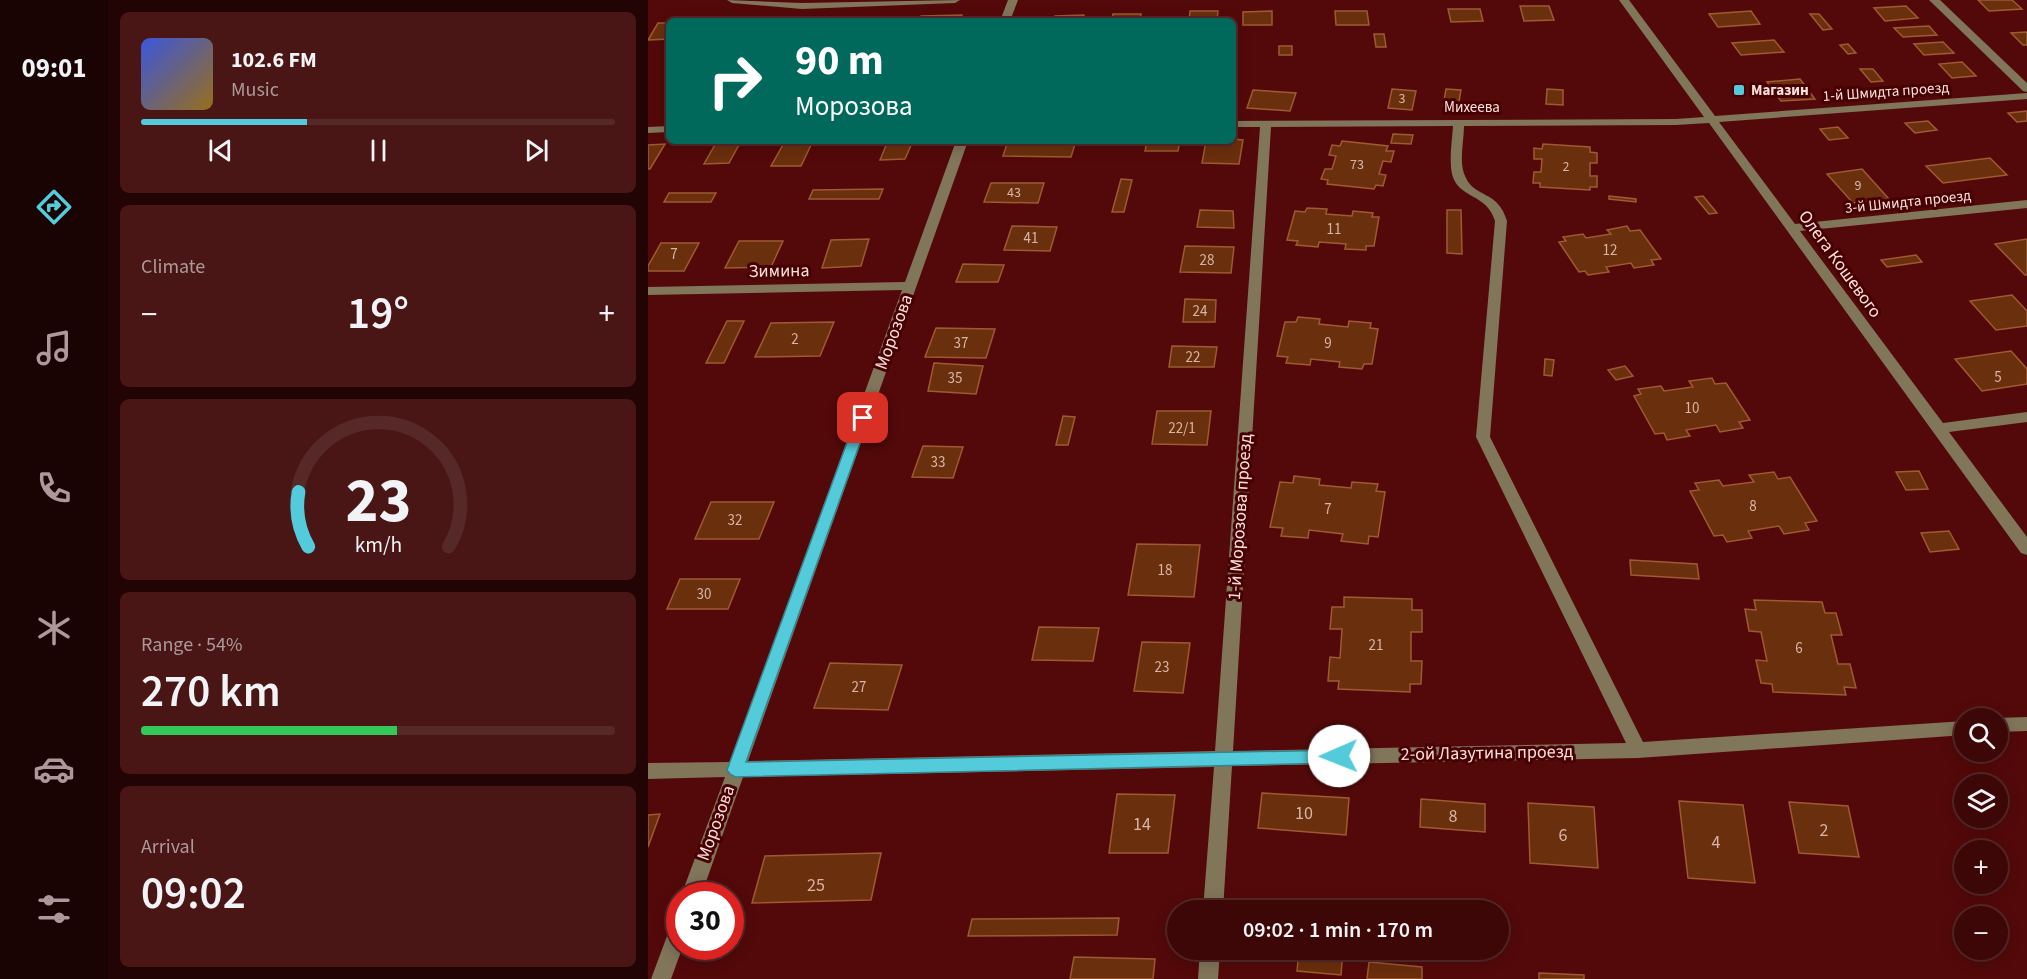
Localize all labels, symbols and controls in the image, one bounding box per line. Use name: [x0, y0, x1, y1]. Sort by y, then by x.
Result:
text: 90 m: [795, 31, 884, 91]
icon: right: [696, 42, 774, 120]
text: 102.6 FM: [231, 44, 317, 76]
text: 09:01: [21, 49, 87, 88]
text: Music: [231, 76, 279, 104]
street label: 1-й Шмидта проезд: [1822, 77, 1950, 107]
place label: Магазин: [1751, 80, 1809, 101]
marker: Магазин: [1732, 83, 1746, 97]
text: Морозова: [795, 87, 913, 126]
house number: 3: [1399, 89, 1406, 109]
street label: Михеева: [1444, 97, 1500, 118]
icon: previous: [204, 134, 237, 167]
icon: pause: [362, 134, 395, 167]
icon: next: [520, 134, 553, 167]
house number: 73: [1350, 155, 1364, 175]
house number: 2: [1563, 157, 1570, 177]
house number: 9: [1855, 176, 1862, 196]
house number: 43: [1007, 183, 1021, 203]
street label: 3-й Шмидта проезд: [1844, 185, 1972, 219]
icon: directions: [33, 186, 75, 228]
street label: Олега Кошевого: [1792, 205, 1888, 323]
house number: 11: [1327, 219, 1341, 240]
house number: 41: [1024, 228, 1038, 249]
house number: 12: [1603, 240, 1617, 261]
house number: 7: [670, 244, 678, 265]
house number: 28: [1200, 250, 1214, 271]
text: Climate: [141, 253, 205, 281]
street label: Зимина: [748, 258, 810, 284]
text: 19°: [347, 282, 409, 346]
text: −: [141, 291, 157, 338]
text: +: [599, 291, 615, 338]
street label: Морозова: [869, 291, 919, 373]
house number: 24: [1193, 301, 1208, 322]
icon: music: [33, 327, 75, 369]
house number: 2: [791, 329, 799, 350]
house number: 37: [954, 333, 968, 354]
house number: 9: [1324, 333, 1332, 354]
house number: 22: [1186, 347, 1200, 368]
house number: 5: [1994, 367, 2002, 388]
house number: 35: [948, 368, 962, 389]
pin: [837, 392, 888, 443]
house number: 10: [1685, 398, 1699, 419]
icon: arrive: [846, 401, 879, 434]
house number: 22/1: [1168, 418, 1196, 439]
street label: 1-й Морозова проезд: [1222, 433, 1258, 601]
house number: 33: [931, 452, 945, 473]
text: 23: [345, 457, 411, 546]
icon: phone: [33, 467, 75, 509]
house number: 8: [1749, 496, 1757, 517]
house number: 7: [1324, 499, 1332, 520]
house number: 32: [728, 510, 742, 531]
text: km/h: [354, 530, 402, 561]
house number: 18: [1158, 560, 1172, 581]
house number: 30: [697, 584, 711, 605]
icon: climate: [33, 607, 75, 649]
text: Range · 54%: [141, 631, 242, 659]
house number: 21: [1369, 635, 1383, 656]
house number: 6: [1795, 638, 1803, 659]
house number: 23: [1155, 657, 1169, 678]
text: 270 km: [141, 660, 281, 724]
house number: 27: [852, 677, 866, 698]
map controls: [1954, 708, 2008, 960]
button: search: [1954, 708, 2008, 762]
position arrow: [1307, 724, 1371, 788]
street label: 2-ой Лазутина проезд: [1400, 739, 1574, 767]
icon: car: [33, 748, 75, 790]
button: layers: [1954, 774, 2008, 828]
street label: Морозова: [691, 782, 741, 864]
house number: 10: [1295, 801, 1313, 826]
house number: 8: [1449, 804, 1458, 829]
house number: 14: [1133, 812, 1151, 837]
house number: 2: [1820, 818, 1829, 843]
house number: 6: [1559, 823, 1568, 848]
house number: 4: [1712, 830, 1721, 855]
text: Arrival: [141, 833, 195, 861]
button: +: [1954, 840, 2008, 894]
text: 09:02: [141, 862, 246, 926]
house number: 25: [807, 873, 825, 898]
speed limit sign: 30: [666, 882, 744, 960]
icon: filters: [33, 888, 75, 930]
button: −: [1954, 906, 2008, 960]
text: 09:02 · 1 min · 170 m: [1243, 914, 1433, 946]

